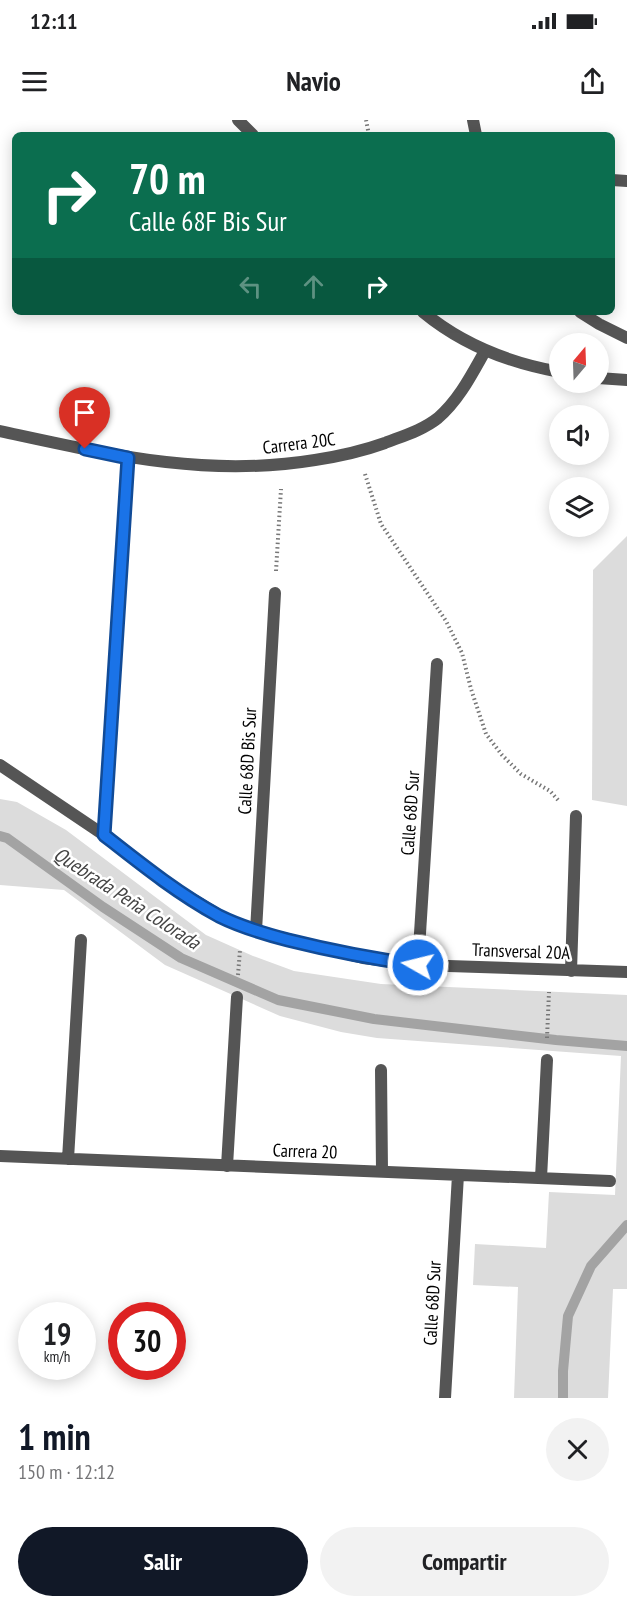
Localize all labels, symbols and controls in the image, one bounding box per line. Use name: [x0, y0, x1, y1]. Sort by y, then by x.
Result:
text: 12:11: [30, 7, 78, 35]
text: Navio: [286, 64, 341, 98]
icon: menu: [18, 65, 51, 98]
icon: share: [576, 65, 609, 98]
text: 70 m: [129, 151, 206, 206]
icon: right: [30, 156, 108, 234]
text: Calle 68F Bis Sur: [129, 204, 287, 238]
icon: left: [234, 270, 267, 303]
icon: ahead: [297, 270, 330, 303]
icon: right: [360, 270, 393, 303]
north arrow: [549, 333, 609, 393]
map controls: [549, 333, 609, 537]
pin: [59, 387, 110, 449]
icon: arrive: [68, 396, 101, 429]
button: sound: [549, 405, 609, 465]
street label: Carrera 20C: [261, 427, 337, 459]
button: layers: [549, 477, 609, 537]
street label: Calle 68D Bis Sur: [233, 707, 261, 815]
street label: Calle 68D Sur: [396, 770, 424, 856]
water label: Quebrada Peña Colorada: [49, 841, 206, 956]
position arrow: [386, 933, 450, 997]
street label: Transversal 20A: [472, 938, 571, 964]
street label: Carrera 20: [272, 1138, 338, 1164]
street label: Calle 68D Sur: [418, 1260, 446, 1346]
speed limit sign: 30: [108, 1302, 186, 1380]
text: 19: [43, 1314, 71, 1353]
text: km/h: [44, 1347, 70, 1366]
text: 1 min: [18, 1413, 91, 1460]
button: close: [546, 1418, 609, 1481]
text: 150 m · 12:12: [18, 1459, 115, 1485]
button: Salir: [18, 1527, 308, 1596]
button: Compartir: [320, 1527, 609, 1596]

